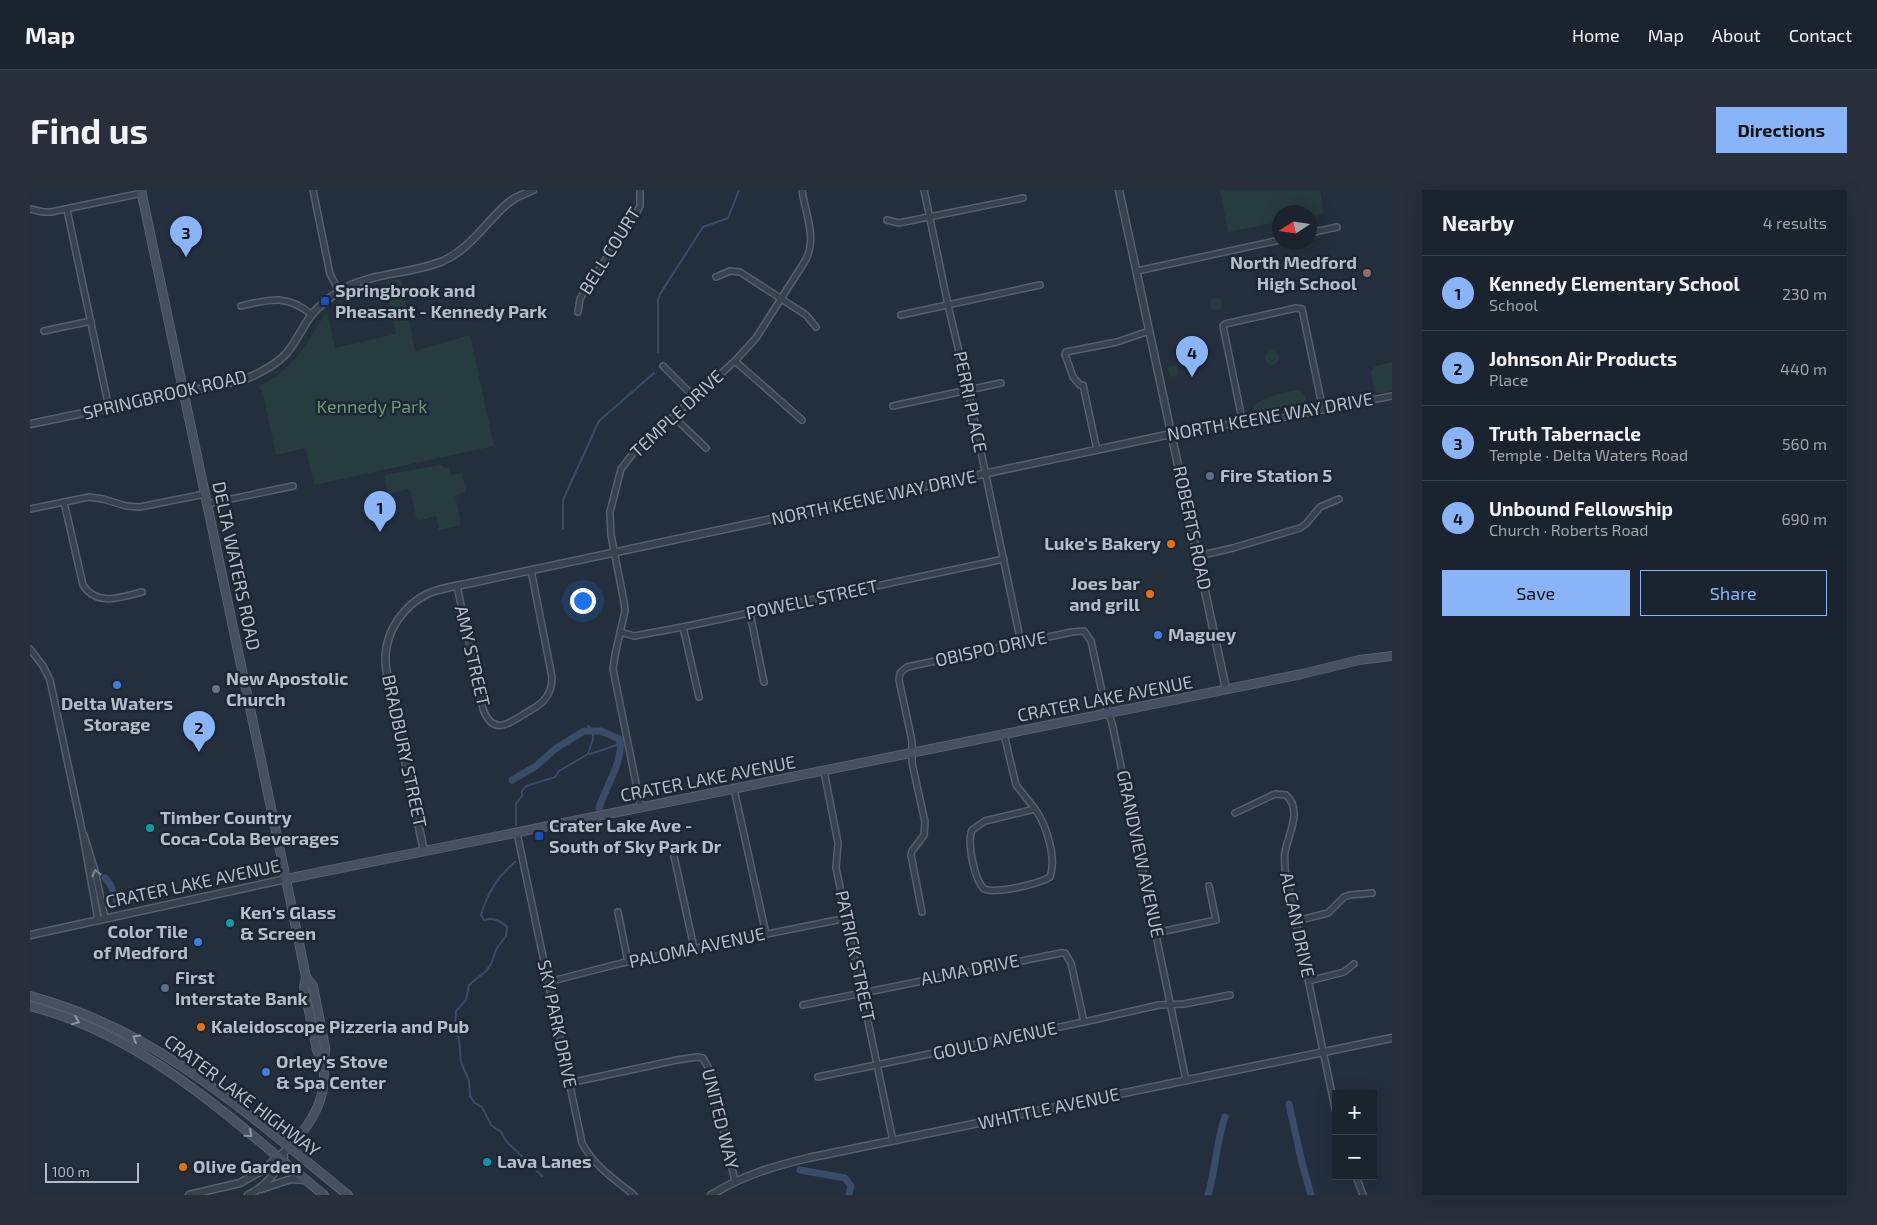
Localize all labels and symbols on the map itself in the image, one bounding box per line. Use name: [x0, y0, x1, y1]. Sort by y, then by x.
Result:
street label: BELL COURT: [574, 202, 645, 298]
north arrow: [1272, 205, 1317, 250]
pin: 3: [170, 216, 202, 257]
place label: North Medford High School: [1230, 251, 1357, 294]
marker: North Medford High School: [1361, 267, 1373, 279]
place label: Springbrook and Pheasant - Kennedy Park: [335, 279, 547, 322]
marker: Springbrook and Pheasant - Kennedy Park: [319, 295, 331, 307]
pin: 4: [1176, 336, 1208, 377]
street label: PERRI PLACE: [950, 349, 992, 454]
street label: SPRINGBROOK ROAD: [81, 364, 249, 424]
street label: TEMPLE DRIVE: [625, 365, 727, 462]
street label: NORTH KEENE WAY DRIVE: [1165, 387, 1375, 445]
park label: Kennedy Park: [317, 395, 427, 417]
street label: ROBERTS ROAD: [1169, 464, 1217, 592]
place label: Fire Station 5: [1220, 464, 1332, 486]
street label: NORTH KEENE WAY DRIVE: [769, 465, 978, 529]
marker: Fire Station 5: [1204, 470, 1216, 482]
street label: DELTA WATERS ROAD: [208, 479, 266, 652]
pin: 1: [364, 491, 396, 532]
place label: Luke's Bakery: [1044, 532, 1162, 554]
marker: Luke's Bakery: [1165, 538, 1177, 550]
place label: Joes bar and grill: [1069, 572, 1140, 615]
street label: POWELL STREET: [744, 574, 880, 624]
your location: [570, 588, 596, 614]
marker: Joes bar and grill: [1144, 588, 1156, 600]
street label: AMY STREET: [451, 603, 495, 709]
place label: Maguey: [1168, 623, 1237, 645]
street label: OBISPO DRIVE: [933, 625, 1049, 671]
marker: Maguey: [1152, 629, 1164, 641]
place label: New Apostolic Church: [226, 667, 348, 710]
street label: CRATER LAKE AVENUE: [1015, 670, 1194, 726]
street label: BRADBURY STREET: [378, 672, 432, 830]
marker: Delta Waters Storage: [111, 679, 123, 691]
marker: New Apostolic Church: [210, 683, 222, 695]
place label: Delta Waters Storage: [61, 692, 173, 735]
pin: 2: [183, 711, 215, 752]
street label: CRATER LAKE AVENUE: [618, 750, 797, 806]
street label: GRANDVIEW AVENUE: [1112, 768, 1169, 940]
place label: Timber Country Coca-Cola Beverages: [160, 806, 339, 849]
place label: Crater Lake Ave - South of Sky Park Dr: [549, 814, 722, 857]
marker: Timber Country Coca-Cola Beverages: [144, 822, 156, 834]
marker: Crater Lake Ave - South of Sky Park Dr: [533, 830, 545, 842]
street label: CRATER LAKE AVENUE: [103, 854, 282, 912]
one-way arrow: [91, 869, 102, 878]
street label: ALCAN DRIVE: [1276, 870, 1320, 979]
street label: PATRICK STREET: [831, 888, 881, 1024]
place label: Ken's Glass & Screen: [240, 901, 336, 944]
marker: Ken's Glass & Screen: [224, 917, 236, 929]
place label: Color Tile of Medford: [93, 920, 188, 963]
street label: PALOMA AVENUE: [627, 922, 767, 972]
marker: Color Tile of Medford: [192, 936, 204, 948]
street label: ALMA DRIVE: [919, 949, 1021, 989]
street label: SKY PARK DRIVE: [534, 958, 582, 1090]
place label: First Interstate Bank: [175, 966, 308, 1009]
marker: First Interstate Bank: [159, 982, 171, 994]
one-way arrow: [71, 1015, 80, 1026]
place label: Kaleidoscope Pizzeria and Pub: [211, 1015, 469, 1037]
street label: GOULD AVENUE: [931, 1016, 1059, 1064]
marker: Kaleidoscope Pizzeria and Pub: [195, 1021, 207, 1033]
street label: CRATER LAKE HIGHWAY: [160, 1029, 325, 1161]
one-way arrow: [133, 1034, 142, 1044]
place label: Orley's Stove & Spa Center: [276, 1050, 388, 1093]
marker: Orley's Stove & Spa Center: [260, 1066, 272, 1078]
street label: UNITED WAY: [698, 1066, 744, 1172]
street label: WHITTLE AVENUE: [976, 1082, 1122, 1134]
one-way arrow: [244, 1129, 253, 1138]
place label: Lava Lanes: [497, 1150, 591, 1172]
place label: Olive Garden: [193, 1155, 302, 1177]
marker: Lava Lanes: [481, 1156, 493, 1168]
scale bar: [45, 1160, 139, 1183]
marker: Olive Garden: [177, 1161, 189, 1173]

